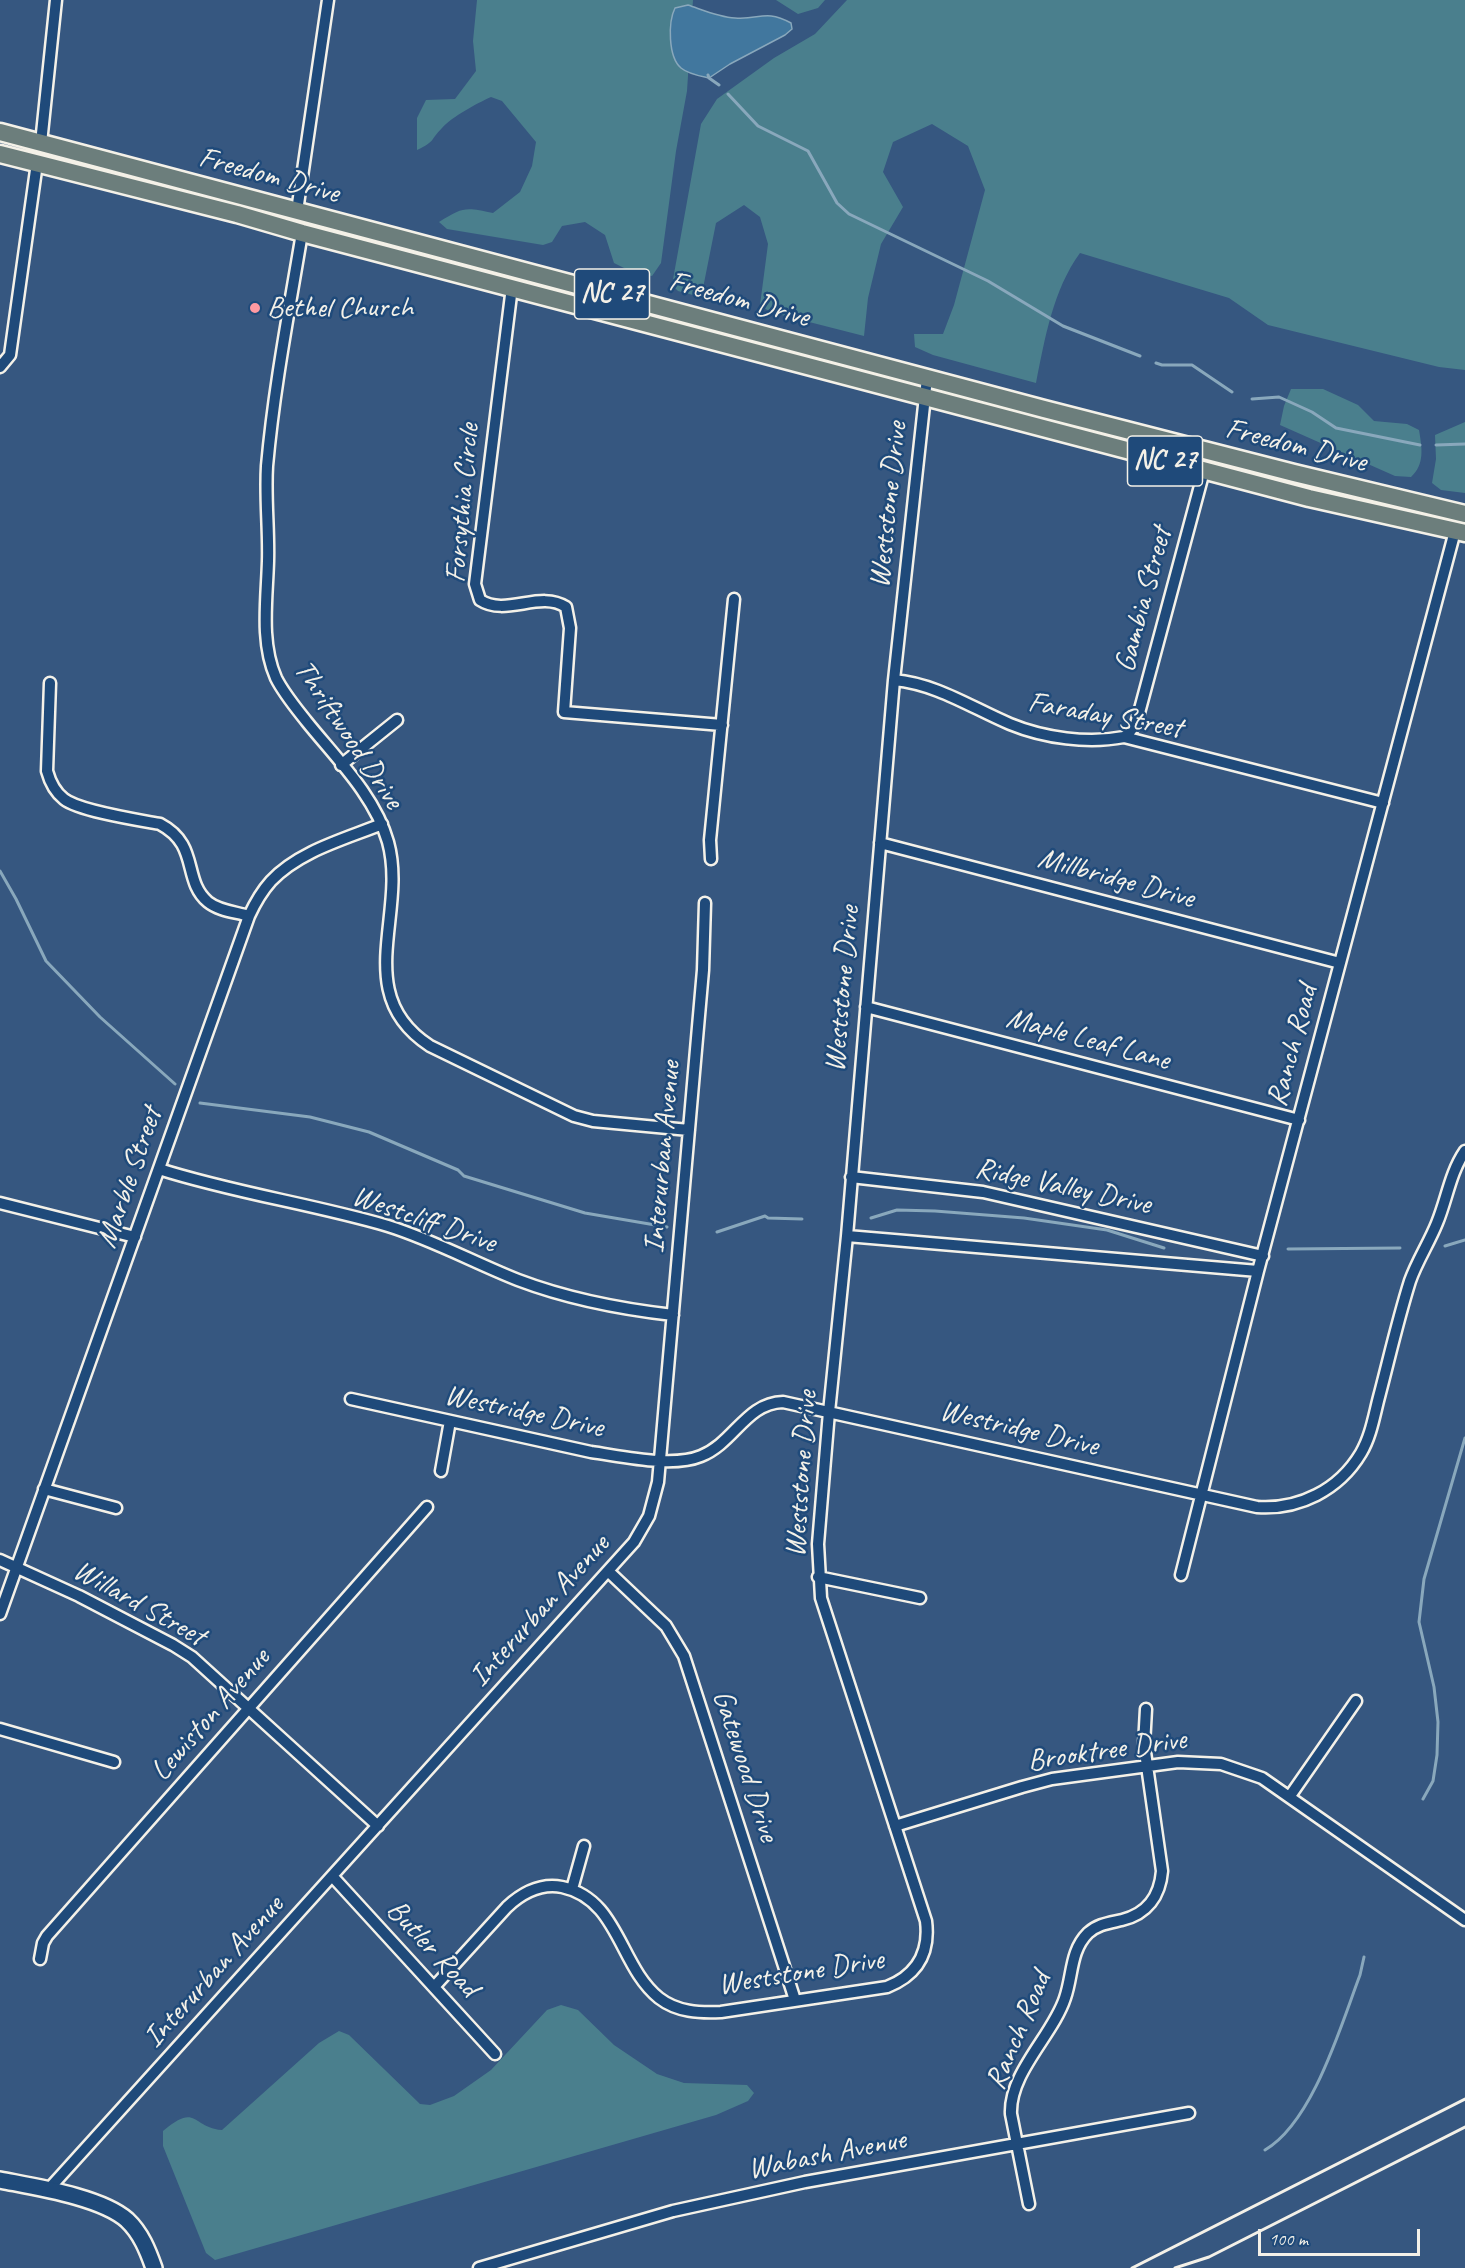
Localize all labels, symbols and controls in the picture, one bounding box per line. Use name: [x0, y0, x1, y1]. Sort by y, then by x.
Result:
street label: Freedom Drive: [195, 140, 343, 212]
street label: Freedom Drive: [665, 264, 813, 336]
road number: NC 27: [574, 269, 650, 319]
place label: Bethel Church: [267, 290, 413, 326]
marker: Bethel Church: [248, 301, 262, 315]
street label: Freedom Drive: [1222, 411, 1370, 481]
street label: Weststone Drive: [862, 420, 916, 590]
street label: Forsythia Circle: [438, 422, 488, 584]
road number: NC 27: [1128, 436, 1202, 486]
street label: Gambia Street: [1107, 524, 1181, 676]
street label: Thriftwood Drive: [285, 654, 411, 816]
street label: Faraday Street: [1025, 685, 1185, 747]
street label: Millbridge Drive: [1034, 841, 1198, 917]
street label: Weststone Drive: [818, 904, 868, 1074]
street label: Ranch Road: [1260, 981, 1326, 1111]
street label: Maple Leaf Lane: [1002, 1001, 1174, 1079]
street label: Interurban Avenue: [637, 1059, 689, 1255]
street label: Marble Street: [89, 1103, 171, 1253]
street label: Ridge Valley Drive: [972, 1151, 1154, 1223]
street label: Westcliff Drive: [347, 1179, 501, 1261]
street label: Westridge Drive: [441, 1378, 607, 1446]
street label: Weststone Drive: [778, 1389, 826, 1559]
street label: Westridge Drive: [936, 1393, 1102, 1465]
street label: Interurban Avenue: [462, 1527, 618, 1695]
street label: Willard Street: [67, 1553, 211, 1655]
street label: Lewiston Avenue: [144, 1641, 278, 1789]
street label: Gatewood Drive: [704, 1686, 786, 1846]
street label: Brooktree Drive: [1025, 1722, 1189, 1780]
street label: Interurban Avenue: [136, 1888, 292, 2056]
street label: Butler Road: [378, 1893, 486, 2005]
street label: Weststone Drive: [716, 1942, 886, 2004]
street label: Ranch Road: [978, 1967, 1060, 2095]
street label: Wabash Avenue: [745, 2122, 909, 2188]
scale bar: [1261, 2217, 1423, 2255]
text: 100 m: [1269, 2228, 1308, 2250]

